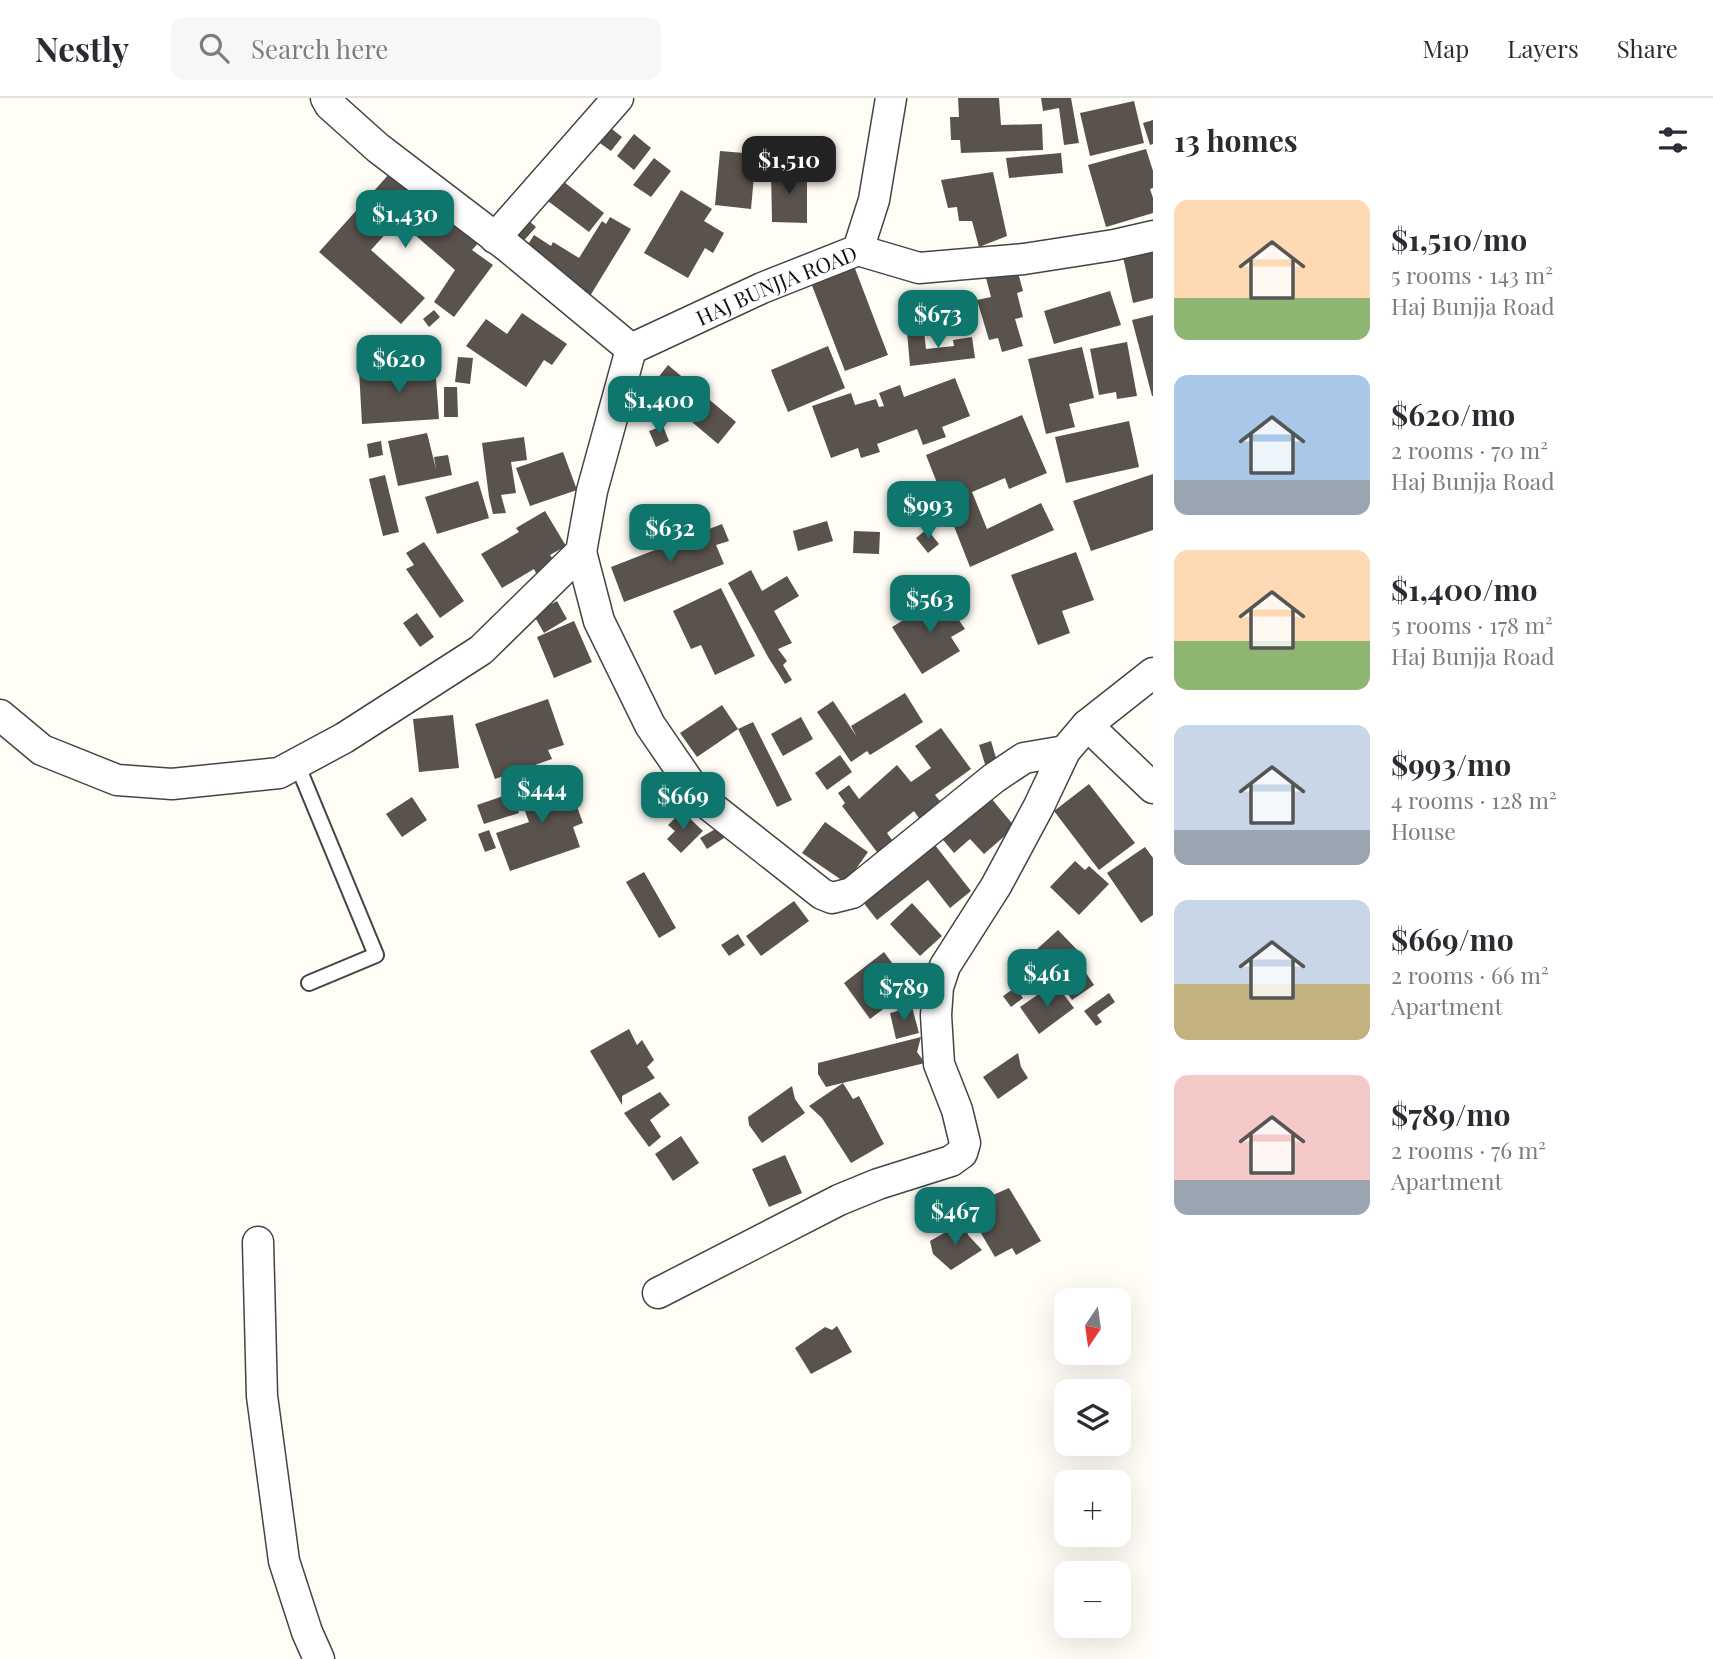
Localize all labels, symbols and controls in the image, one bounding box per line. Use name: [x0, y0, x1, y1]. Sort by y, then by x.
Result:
search box: [171, 17, 661, 80]
text: Nestly: [35, 26, 129, 70]
icon: search: [195, 29, 233, 67]
text: Search here: [251, 31, 389, 66]
text: Map: [1423, 32, 1469, 64]
text: Layers: [1507, 32, 1579, 64]
text: Share: [1617, 32, 1678, 64]
text: 13 homes: [1174, 120, 1298, 160]
icon: filters: [1654, 121, 1692, 159]
pin: $1,510: [732, 136, 846, 196]
text: $1,510: [758, 143, 820, 174]
pin: $1,430: [348, 190, 462, 250]
text: $1,430: [372, 197, 438, 228]
text: $1,510/mo: [1391, 219, 1527, 259]
icon: home: [1230, 228, 1314, 312]
street label: HAJ BUNJJA ROAD: [691, 238, 861, 331]
text: 5 rooms · 143 m²: [1391, 259, 1553, 290]
pin: $673: [897, 290, 979, 350]
text: Haj Bunjja Road: [1391, 290, 1555, 321]
text: $673: [914, 297, 962, 328]
pin: $620: [358, 336, 440, 395]
text: $620: [373, 342, 425, 373]
pin: $1,400: [602, 376, 716, 436]
text: $1,400: [624, 383, 694, 414]
text: $620/mo: [1391, 394, 1515, 434]
icon: home: [1230, 403, 1314, 487]
text: 2 rooms · 70 m²: [1391, 434, 1548, 465]
text: Haj Bunjja Road: [1391, 465, 1555, 496]
pin: $993: [887, 482, 969, 541]
text: $993: [903, 488, 953, 519]
pin: $632: [629, 504, 711, 564]
text: $632: [645, 511, 695, 542]
text: $1,400/mo: [1391, 569, 1538, 609]
pin: $563: [889, 575, 971, 635]
icon: home: [1230, 578, 1314, 662]
text: $563: [906, 582, 954, 613]
text: 5 rooms · 178 m²: [1391, 609, 1553, 640]
text: Haj Bunjja Road: [1391, 640, 1555, 671]
text: $993/mo: [1391, 744, 1511, 784]
icon: home: [1230, 753, 1314, 837]
pin: $444: [501, 766, 583, 825]
text: $444: [517, 772, 567, 803]
pin: $669: [642, 772, 724, 832]
text: $669: [657, 779, 709, 810]
text: 4 rooms · 128 m²: [1391, 784, 1557, 815]
text: House: [1391, 815, 1456, 846]
text: $669/mo: [1391, 919, 1514, 959]
icon: home: [1230, 928, 1314, 1012]
pin: $461: [1006, 950, 1088, 1009]
text: $461: [1023, 956, 1071, 987]
text: 2 rooms · 66 m²: [1391, 959, 1549, 990]
pin: $789: [863, 964, 945, 1023]
text: $789: [879, 970, 929, 1001]
text: Apartment: [1391, 990, 1503, 1021]
text: $789/mo: [1391, 1094, 1510, 1134]
icon: home: [1230, 1103, 1314, 1187]
text: 2 rooms · 76 m²: [1391, 1134, 1546, 1165]
text: Apartment: [1391, 1165, 1503, 1196]
pin: $467: [914, 1188, 996, 1247]
text: $467: [931, 1194, 979, 1225]
north arrow: [1054, 1288, 1130, 1365]
map controls: [1054, 1288, 1131, 1638]
button: layers: [1054, 1379, 1131, 1456]
button: +: [1054, 1470, 1131, 1547]
button: −: [1054, 1561, 1131, 1638]

